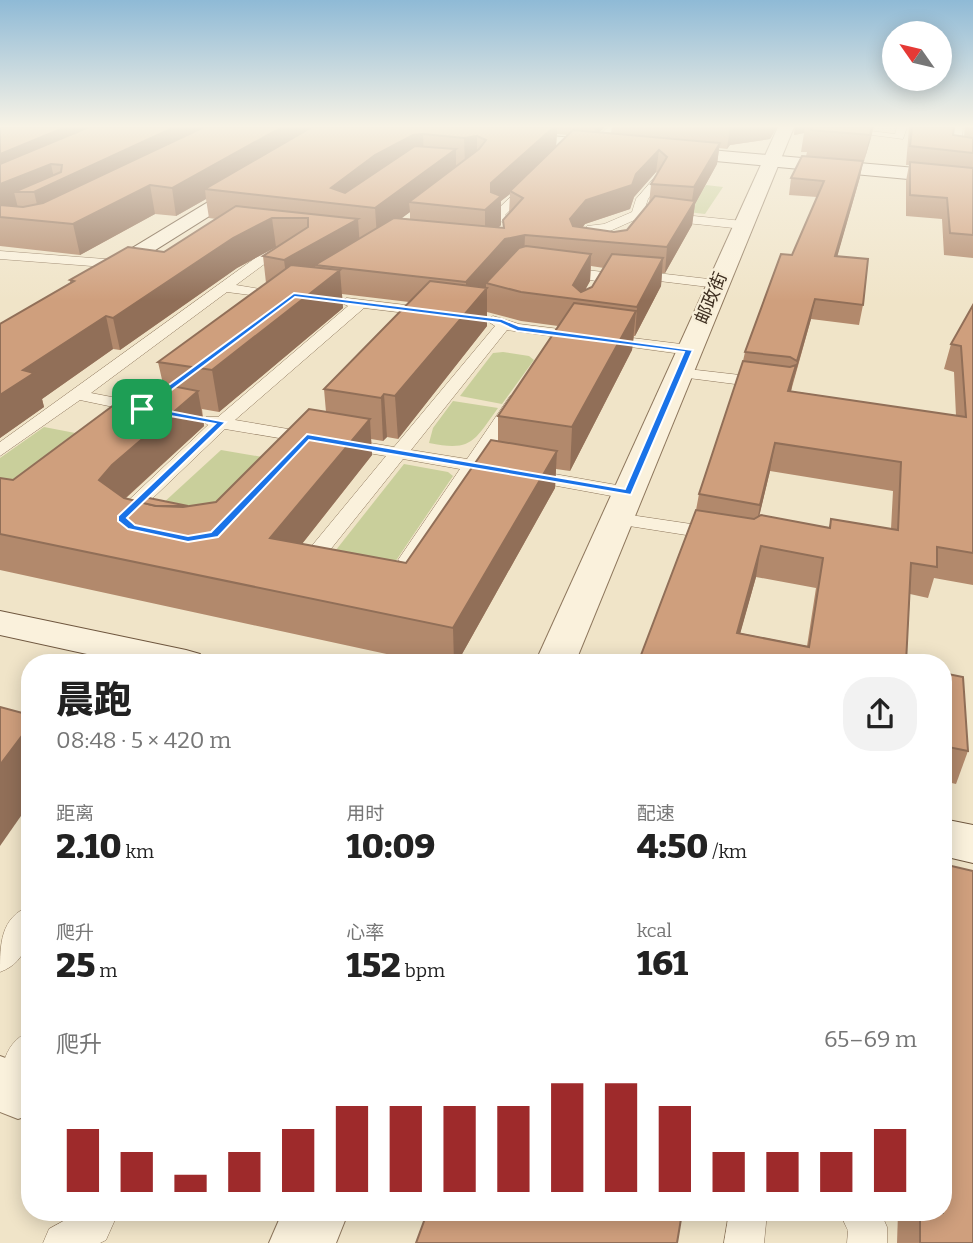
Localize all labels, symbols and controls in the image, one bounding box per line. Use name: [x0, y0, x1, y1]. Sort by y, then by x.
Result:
north arrow: [882, 21, 952, 91]
map controls: [882, 21, 952, 91]
street label: 邮政街: [690, 269, 732, 327]
pin: [112, 379, 172, 439]
icon: arrive: [123, 390, 161, 428]
text: 晨跑: [56, 677, 132, 723]
button: share: [843, 677, 917, 751]
text: 08:48 · 5 × 420 m: [56, 726, 231, 754]
text: 距离: [56, 802, 94, 825]
text: 用时: [346, 802, 384, 825]
text: 配速: [637, 802, 675, 825]
text: 2.10: [56, 825, 122, 867]
text: 10:09: [346, 825, 435, 867]
text: 4:50: [637, 825, 708, 867]
text: km: [122, 840, 154, 863]
text: /km: [708, 840, 747, 863]
text: kcal: [637, 919, 672, 942]
text: 爬升: [56, 921, 94, 944]
text: 心率: [346, 921, 384, 944]
text: 161: [637, 942, 688, 984]
text: 25: [56, 944, 95, 986]
text: 152: [346, 944, 401, 986]
text: m: [95, 959, 117, 982]
text: bpm: [401, 959, 445, 982]
text: 65–69 m: [824, 1025, 917, 1053]
text: 爬升: [56, 1030, 102, 1058]

